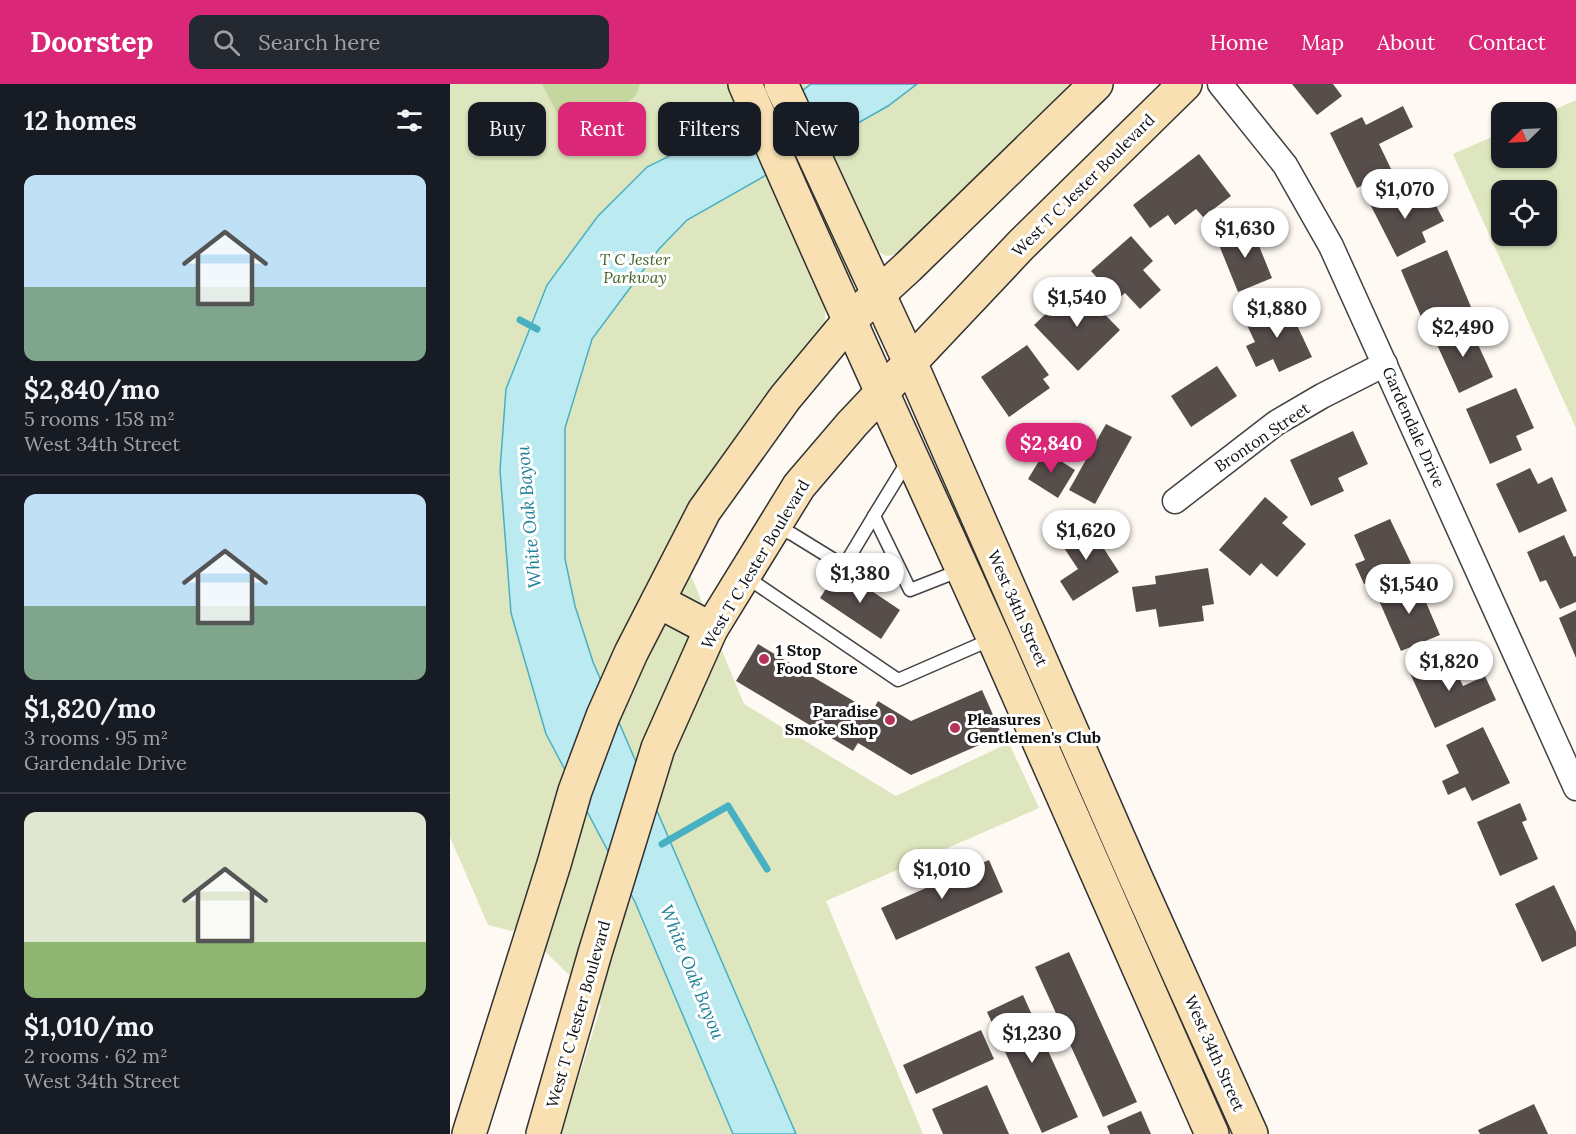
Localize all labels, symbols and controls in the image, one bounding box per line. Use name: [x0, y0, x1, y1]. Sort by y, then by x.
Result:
search box: [189, 15, 609, 69]
text: Doorstep: [30, 24, 153, 60]
icon: search: [210, 26, 243, 59]
text: Search here: [258, 28, 380, 56]
text: Home: [1210, 29, 1268, 56]
text: Map: [1301, 29, 1344, 56]
text: About: [1377, 29, 1435, 56]
text: Contact: [1468, 29, 1546, 56]
chip: Buy: [468, 102, 546, 156]
chip: Rent: [558, 102, 646, 156]
chip: Filters: [658, 102, 761, 156]
chip: New: [773, 102, 859, 156]
north arrow: [1491, 102, 1557, 168]
map controls: [1491, 102, 1557, 246]
text: 12 homes: [24, 104, 137, 137]
icon: filters: [393, 104, 426, 137]
street label: West T C Jester Boulevard: [1007, 109, 1159, 261]
pin: $1,070: [1356, 169, 1454, 220]
text: $1,070: [1375, 176, 1435, 201]
button: locate: [1491, 180, 1557, 246]
pin: $1,630: [1196, 208, 1294, 259]
icon: home: [171, 214, 279, 322]
text: $1,630: [1215, 215, 1275, 240]
park label: T C Jester Parkway: [600, 249, 671, 287]
pin: $1,540: [1028, 277, 1126, 328]
text: $1,540: [1047, 284, 1107, 309]
pin: $1,880: [1228, 288, 1326, 339]
text: $1,880: [1247, 295, 1307, 320]
pin: $2,490: [1414, 307, 1512, 358]
text: $2,490: [1432, 314, 1494, 339]
street label: Gardendale Drive: [1378, 363, 1450, 491]
text: $2,840/mo: [24, 373, 160, 406]
street label: Bronton Street: [1211, 397, 1314, 476]
text: 5 rooms · 158 m²: [24, 406, 175, 431]
pin: $2,840: [1002, 423, 1100, 474]
text: $2,840: [1020, 430, 1082, 455]
text: West 34th Street: [24, 431, 180, 456]
water label: White Oak Bayou: [511, 445, 546, 589]
street label: West T C Jester Boulevard: [697, 475, 814, 652]
pin: $1,620: [1037, 510, 1135, 561]
text: $1,620: [1056, 517, 1116, 542]
icon: home: [171, 533, 279, 641]
street label: West 34th Street: [984, 547, 1053, 670]
pin: $1,380: [811, 553, 909, 604]
text: $1,380: [830, 560, 890, 585]
pin: $1,540: [1360, 564, 1458, 615]
text: $1,540: [1379, 571, 1439, 596]
place label: 1 Stop Food Store: [776, 640, 858, 678]
pin: $1,820: [1400, 641, 1498, 692]
text: $1,820: [1419, 648, 1479, 673]
marker: 1 Stop Food Store: [757, 652, 771, 666]
text: $1,820/mo: [24, 692, 156, 725]
place label: Paradise Smoke Shop: [785, 701, 878, 739]
place label: Pleasures Gentlemen's Club: [967, 709, 1101, 747]
marker: Paradise Smoke Shop: [883, 713, 897, 727]
marker: Pleasures Gentlemen's Club: [948, 721, 962, 735]
text: 3 rooms · 95 m²: [24, 725, 168, 750]
text: Gardendale Drive: [24, 750, 187, 775]
pin: $1,010: [893, 849, 991, 900]
icon: home: [171, 851, 279, 959]
text: $1,010: [913, 856, 971, 881]
water label: White Oak Bayou: [655, 901, 730, 1043]
street label: West T C Jester Boulevard: [542, 918, 614, 1110]
street label: West 34th Street: [1181, 992, 1250, 1115]
text: $1,010/mo: [24, 1010, 154, 1043]
pin: $1,230: [983, 1013, 1081, 1064]
text: $1,230: [1002, 1020, 1062, 1045]
text: 2 rooms · 62 m²: [24, 1043, 168, 1068]
text: West 34th Street: [24, 1068, 180, 1093]

